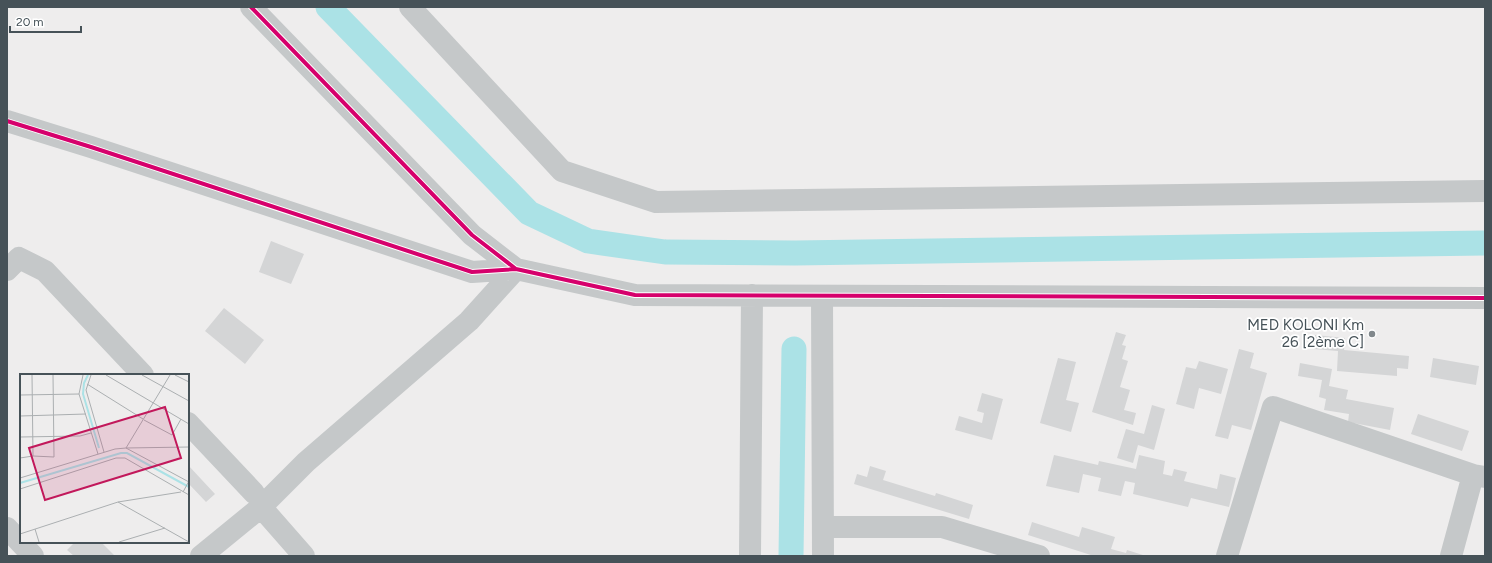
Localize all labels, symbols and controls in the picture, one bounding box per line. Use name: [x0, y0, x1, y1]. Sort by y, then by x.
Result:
scale bar: [10, 8, 81, 34]
text: 20 m: [16, 15, 44, 29]
place label: MED KOLONI Km 26 [2ème C]: [1247, 316, 1364, 351]
marker: MED KOLONI Km 26 [2ème C]: [1367, 329, 1377, 339]
inset map: [20, 374, 189, 543]

